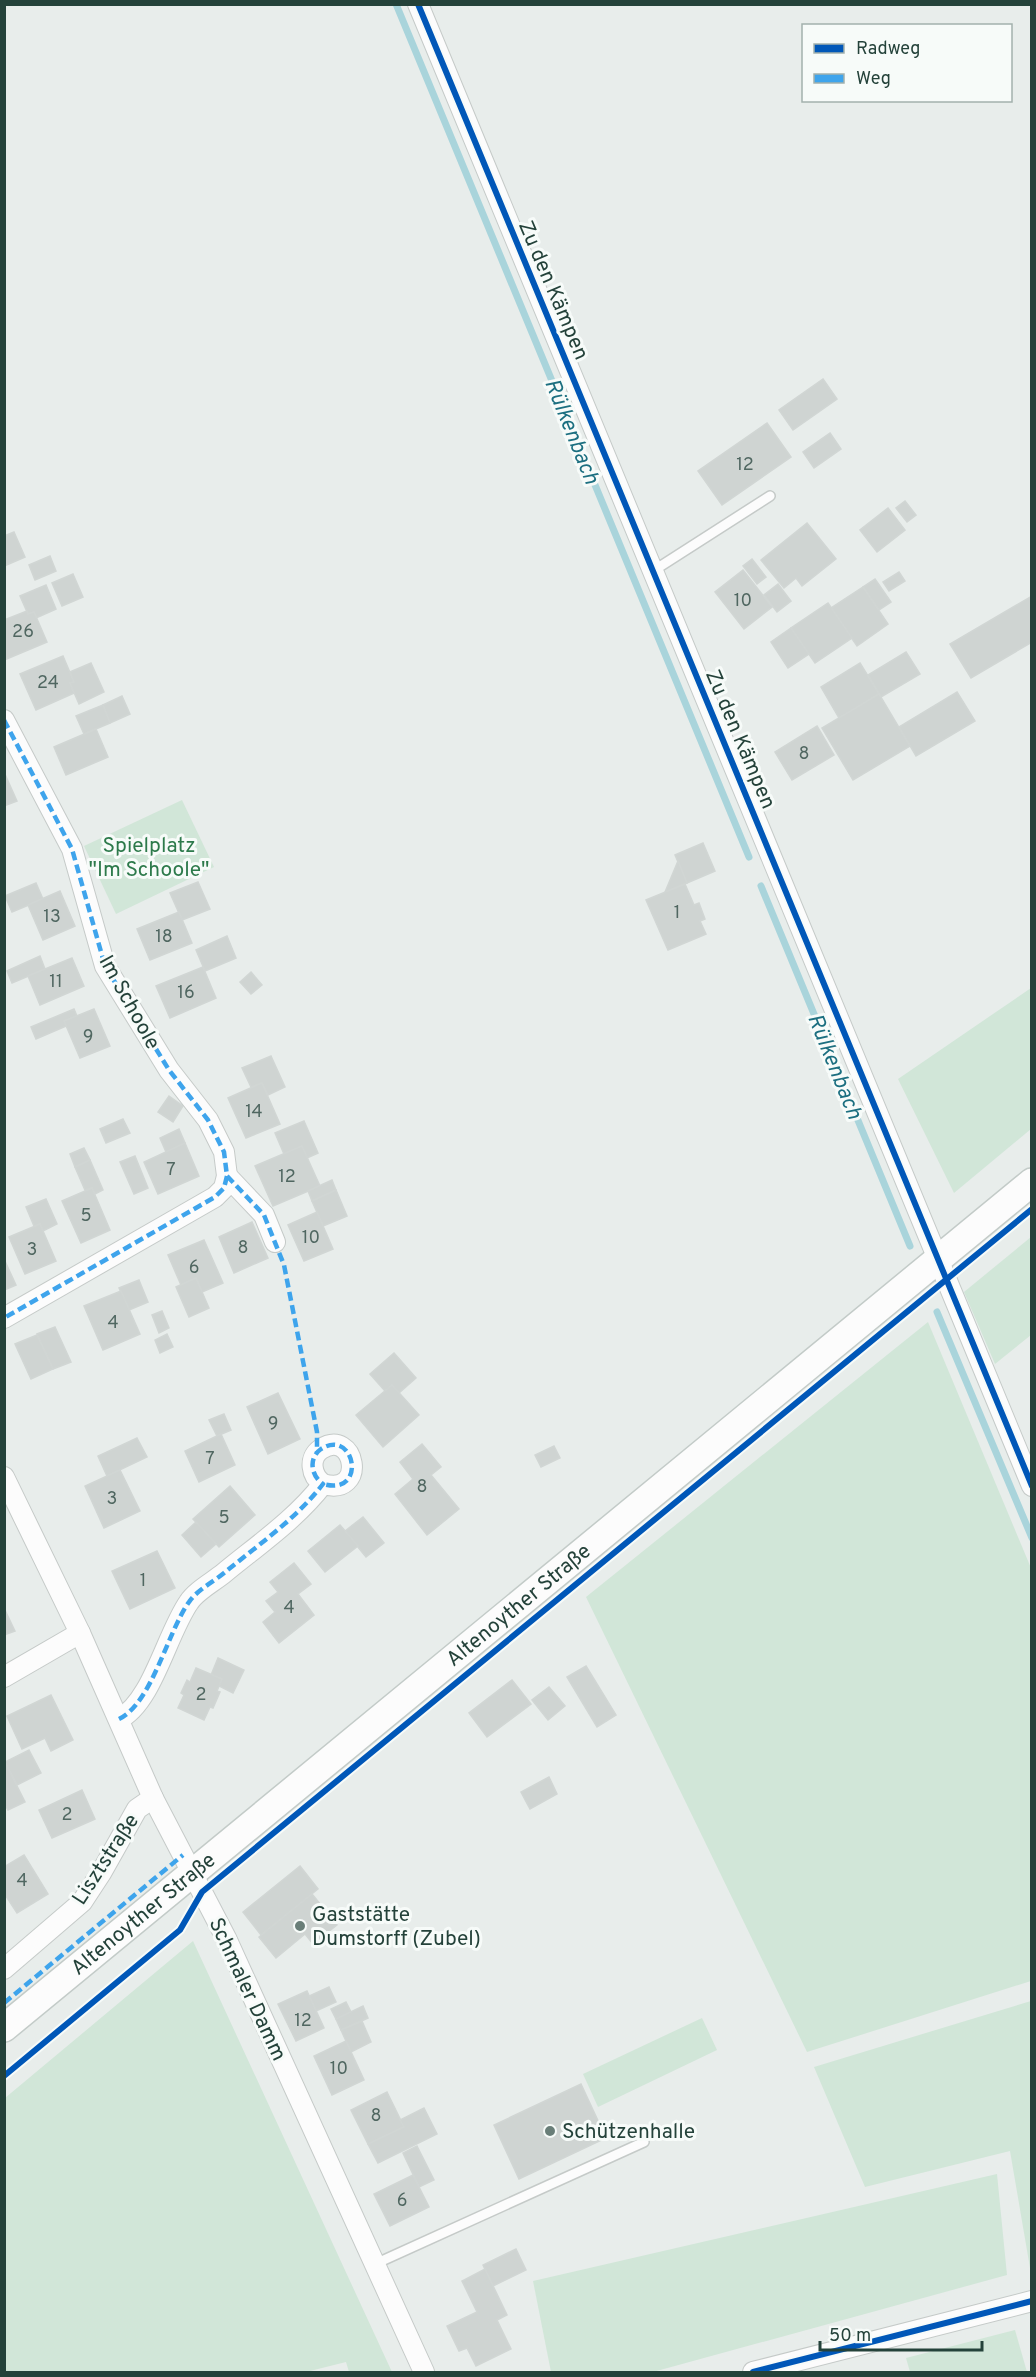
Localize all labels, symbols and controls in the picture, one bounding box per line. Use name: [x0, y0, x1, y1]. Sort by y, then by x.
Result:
legend: [802, 24, 1012, 102]
text: Radweg: [856, 38, 920, 61]
text: Weg: [856, 68, 891, 91]
street label: Zu den Kämpen: [511, 217, 594, 364]
water label: Rülkenbach: [537, 375, 604, 489]
house number: 12: [736, 454, 754, 477]
house number: 10: [734, 590, 752, 613]
house number: 26: [12, 621, 34, 644]
street label: Zu den Kämpen: [698, 666, 781, 813]
house number: 24: [37, 672, 59, 695]
house number: 8: [799, 743, 810, 766]
park label: Spielplatz "Im Schoole": [89, 833, 209, 884]
house number: 1: [674, 902, 680, 925]
house number: 13: [43, 906, 61, 929]
house number: 18: [155, 926, 173, 949]
street label: Im Schoole: [92, 951, 166, 1055]
house number: 11: [49, 971, 63, 994]
house number: 16: [177, 982, 195, 1005]
water label: Rülkenbach: [800, 1010, 867, 1124]
house number: 9: [83, 1026, 93, 1049]
house number: 14: [245, 1101, 263, 1124]
house number: 7: [166, 1159, 176, 1182]
house number: 12: [278, 1166, 296, 1189]
house number: 5: [80, 1205, 92, 1228]
house number: 10: [302, 1227, 320, 1250]
house number: 8: [238, 1237, 249, 1260]
house number: 3: [27, 1239, 37, 1262]
house number: 6: [189, 1257, 199, 1280]
house number: 4: [107, 1312, 119, 1335]
house number: 9: [268, 1413, 278, 1436]
house number: 7: [205, 1448, 215, 1471]
house number: 8: [417, 1476, 428, 1499]
house number: 3: [107, 1488, 117, 1511]
house number: 5: [218, 1507, 230, 1530]
street label: Altenoyther Straße: [441, 1538, 597, 1673]
house number: 1: [140, 1570, 146, 1593]
house number: 4: [283, 1597, 295, 1620]
house number: 2: [195, 1684, 207, 1707]
house number: 2: [61, 1804, 73, 1827]
street label: Lisztstraße: [67, 1809, 146, 1911]
street label: Altenoyther Straße: [66, 1847, 222, 1982]
house number: 4: [16, 1870, 28, 1893]
place label: Gaststätte Dumstorff (Zubel): [312, 1902, 481, 1953]
street label: Schmaler Damm: [202, 1914, 292, 2066]
marker: Gaststätte Dumstorff (Zubel): [293, 1919, 307, 1933]
house number: 12: [294, 2010, 312, 2033]
house number: 10: [330, 2058, 348, 2081]
house number: 8: [371, 2105, 382, 2128]
place label: Schützenhalle: [562, 2119, 695, 2146]
marker: Schützenhalle: [543, 2124, 557, 2138]
house number: 6: [397, 2190, 407, 2213]
scale bar: [820, 2314, 982, 2352]
text: 50 m: [829, 2325, 871, 2348]

